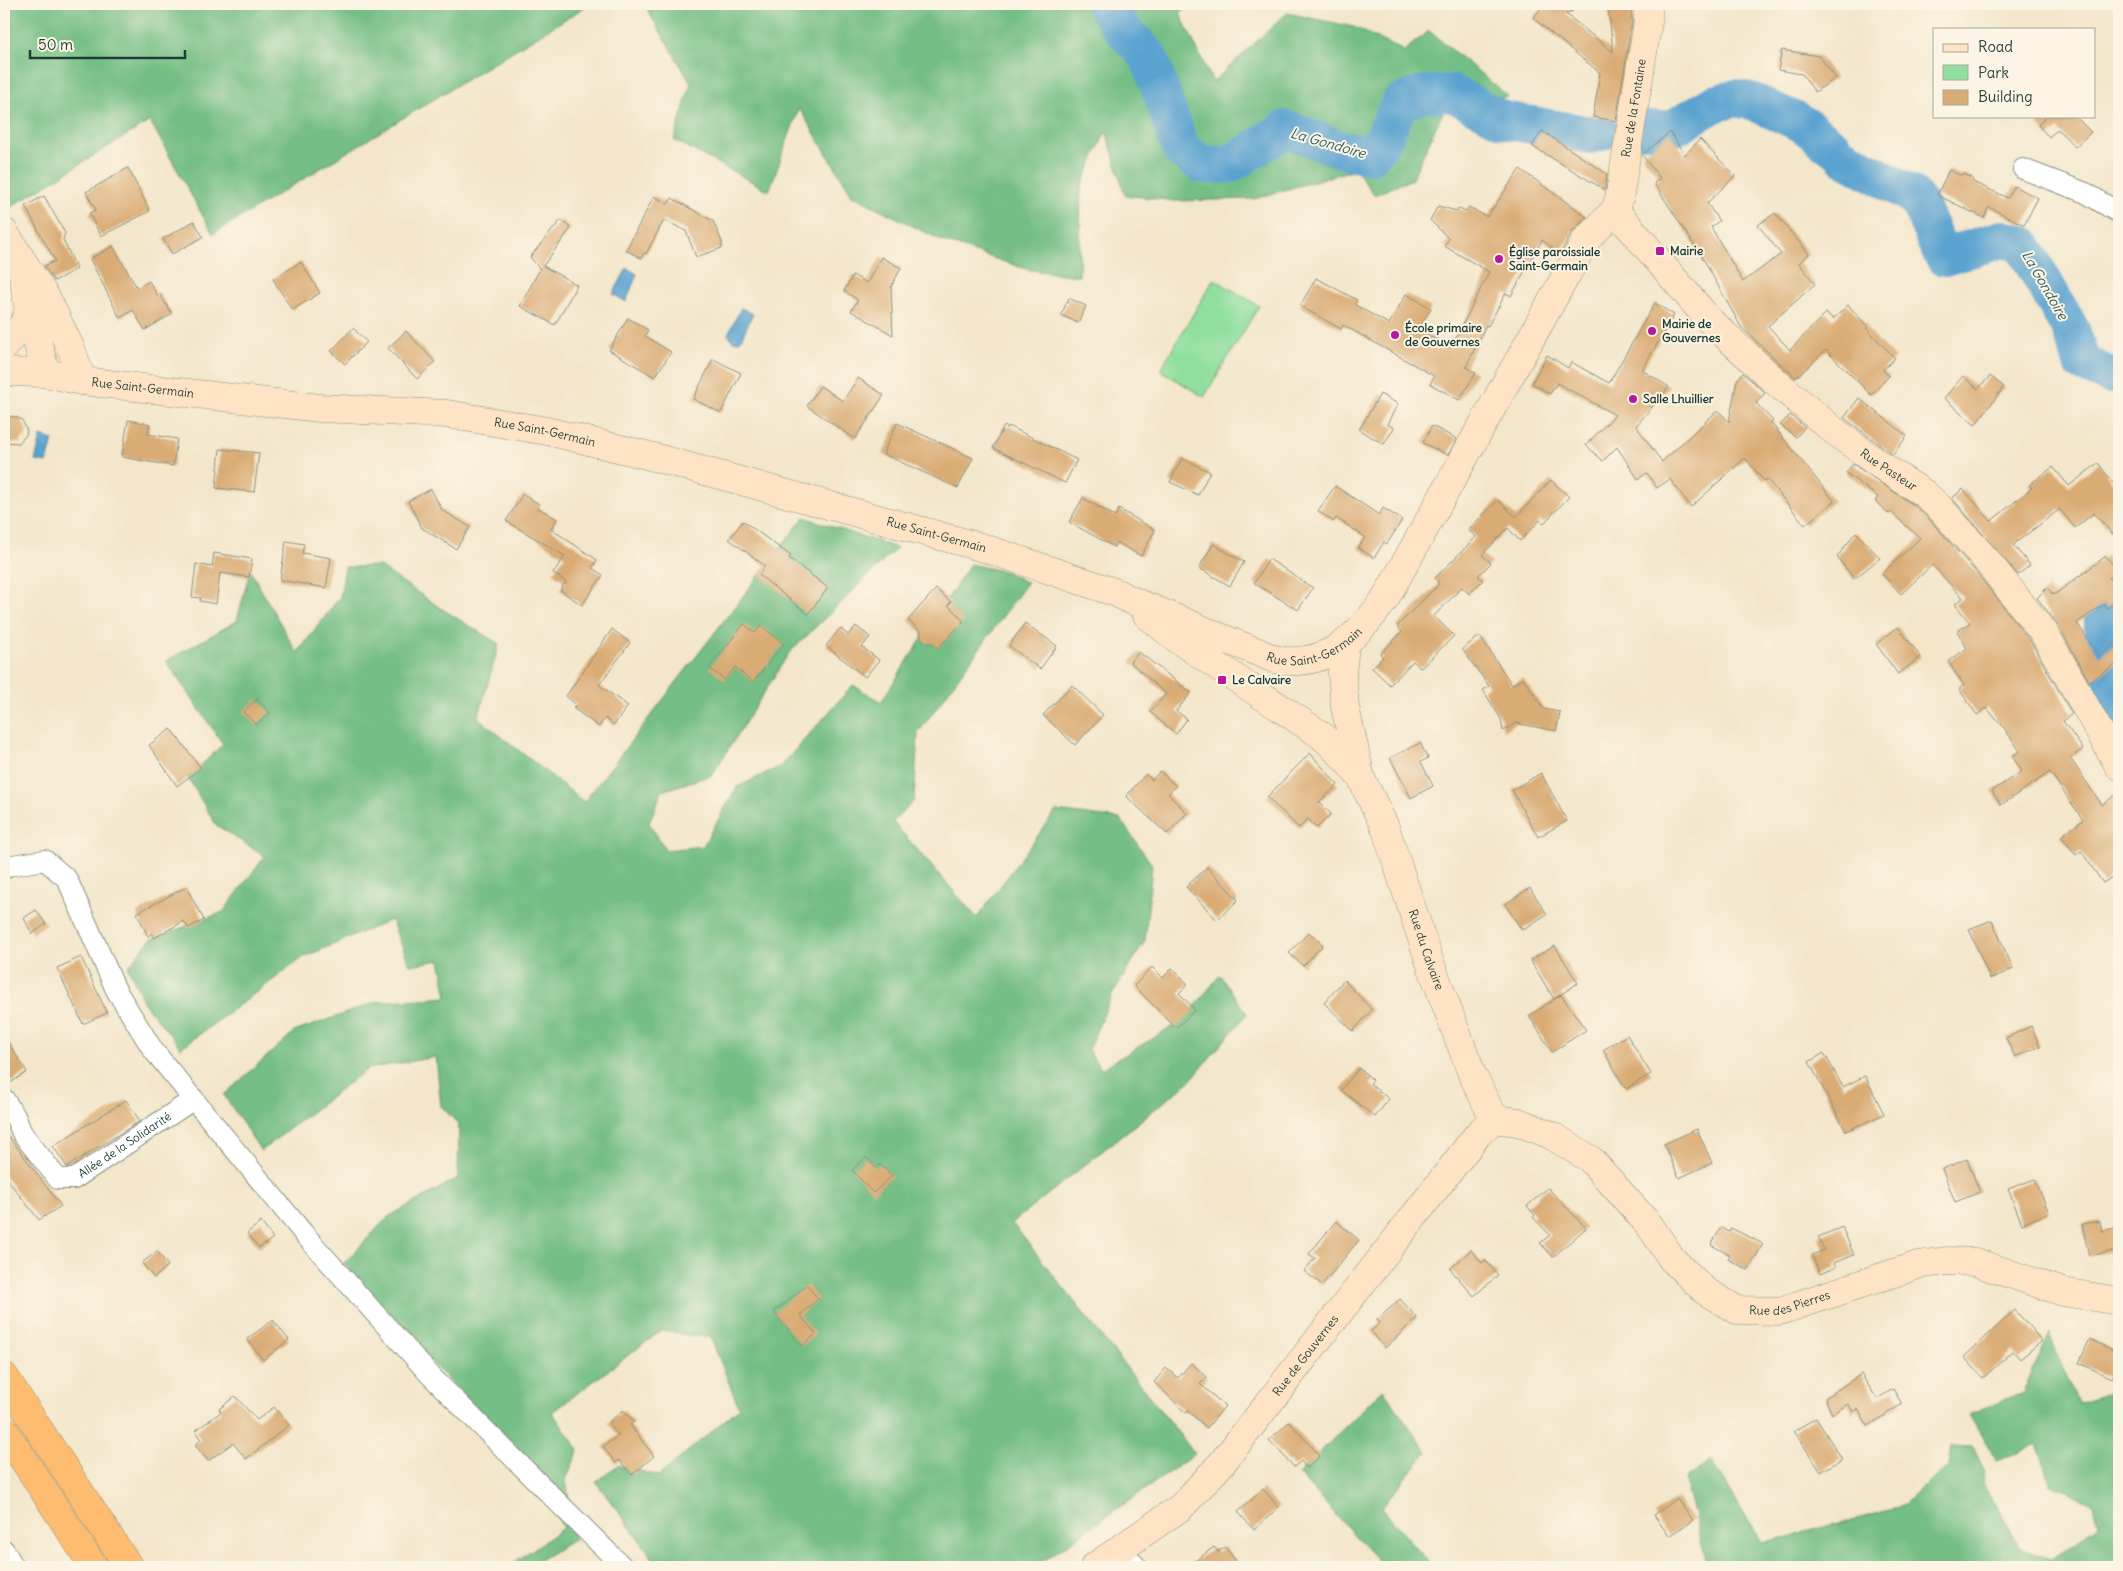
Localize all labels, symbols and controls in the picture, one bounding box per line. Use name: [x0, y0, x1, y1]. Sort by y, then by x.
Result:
scale bar: [30, 28, 185, 60]
legend: [1933, 28, 2096, 118]
text: 50 m: [38, 35, 73, 54]
text: Road: [1978, 37, 2013, 56]
street label: Rue de la Fontaine: [1618, 58, 1649, 158]
text: Park: [1978, 63, 2009, 82]
text: Building: [1978, 87, 2033, 106]
water label: La Gondoire: [1289, 124, 1369, 163]
place label: Mairie: [1670, 243, 1704, 258]
place label: Église paroissiale Saint-Germain: [1509, 244, 1601, 273]
marker: Mairie: [1654, 245, 1666, 257]
water label: La Gondoire: [2018, 247, 2073, 324]
marker: Église paroissiale Saint-Germain: [1493, 253, 1505, 265]
place label: Mairie de Gouvernes: [1662, 316, 1721, 345]
place label: École primaire de Gouvernes: [1405, 320, 1483, 349]
marker: Mairie de Gouvernes: [1646, 325, 1658, 337]
marker: École primaire de Gouvernes: [1389, 329, 1401, 341]
street label: Rue Saint-Germain: [91, 374, 195, 401]
place label: Salle Lhuillier: [1643, 391, 1714, 406]
marker: Salle Lhuillier: [1627, 393, 1639, 405]
street label: Rue Saint-Germain: [493, 414, 597, 449]
street label: Rue Pasteur: [1857, 445, 1920, 494]
street label: Rue Saint-Germain: [885, 513, 988, 555]
street label: Rue Saint-Germain: [1264, 624, 1365, 668]
place label: Le Calvaire: [1232, 672, 1292, 687]
marker: Le Calvaire: [1216, 674, 1228, 686]
street label: Rue du Calvaire: [1406, 907, 1448, 992]
street label: Allée de la Solidarité: [75, 1108, 174, 1181]
street label: Rue des Pierres: [1749, 1287, 1832, 1318]
street label: Rue de Gouvernes: [1269, 1312, 1341, 1399]

